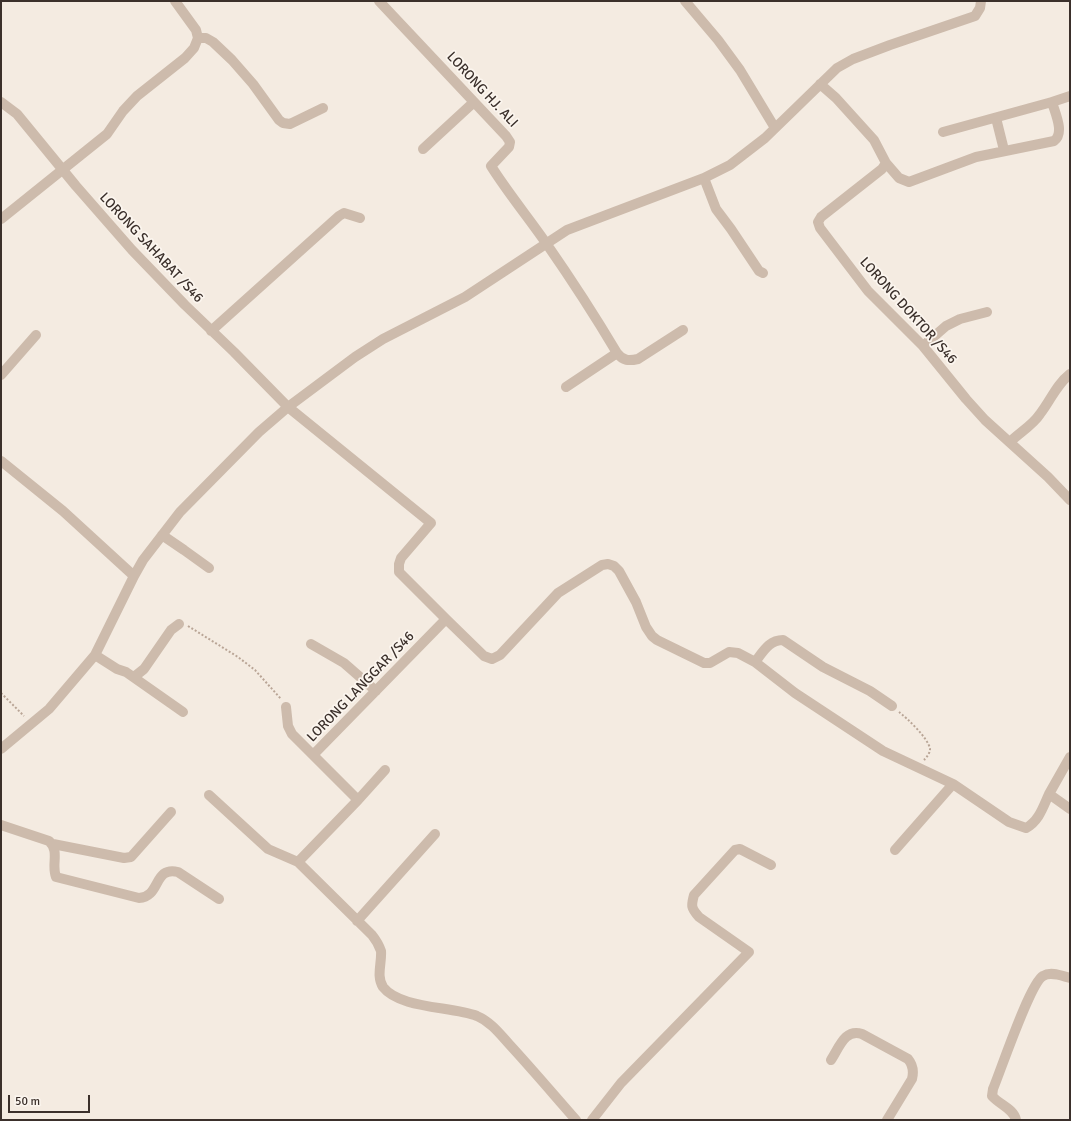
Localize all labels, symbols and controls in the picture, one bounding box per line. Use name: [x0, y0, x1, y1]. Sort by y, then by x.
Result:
street label: LORONG HJ. ALI: [443, 49, 521, 131]
street label: LORONG SAHABAT /S46: [96, 189, 206, 307]
street label: LORONG DOKTOR /S46: [856, 254, 960, 368]
street label: LORONG LANGGAR /S46: [304, 628, 418, 746]
scale bar: [10, 1087, 92, 1113]
text: 50 m: [15, 1094, 40, 1109]

